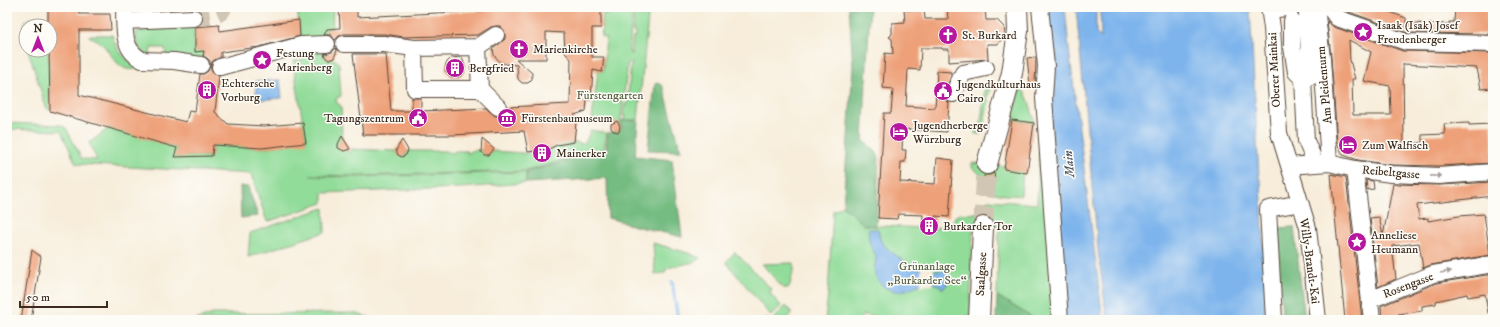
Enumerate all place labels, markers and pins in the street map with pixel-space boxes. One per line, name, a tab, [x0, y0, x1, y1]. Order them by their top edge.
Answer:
place label: Isaak (Isak) Josef Freudenberger	[1377, 18, 1461, 47]
place icon: Isaak (Isak) Josef Freudenberger	[1352, 21, 1374, 43]
church icon: St. Burkard	[937, 24, 959, 46]
place label: St. Burkard	[962, 28, 1017, 43]
church icon: Marienkirche	[508, 38, 530, 60]
place label: Marienkirche	[533, 42, 598, 57]
place label: Festung Marienberg	[276, 46, 332, 75]
place icon: Festung Marienberg	[251, 49, 273, 71]
building icon: Bergfried	[444, 57, 466, 79]
place label: Bergfried	[469, 61, 514, 76]
place label: Echtersche Vorburg	[220, 76, 275, 105]
place label: Jugendkulturhaus Cairo	[956, 77, 1041, 106]
building icon: Echtersche Vorburg	[196, 79, 218, 101]
public building icon: Jugendkulturhaus Cairo	[932, 80, 954, 102]
public building icon: Tagungszentrum	[407, 107, 429, 129]
museum icon: Fürstenbaumuseum	[496, 107, 518, 129]
place label: Tagungszentrum	[324, 111, 404, 126]
place label: Fürstenbaumuseum	[521, 111, 613, 126]
place label: Jugendherberge Würzburg	[912, 118, 988, 147]
hotel icon: Jugendherberge Würzburg	[888, 121, 910, 143]
hotel icon: Zum Walfisch	[1337, 134, 1359, 156]
place label: Zum Walfisch	[1362, 138, 1429, 153]
building icon: Mainerker	[531, 142, 553, 164]
place label: Mainerker	[556, 146, 607, 161]
building icon: Burkarder Tor	[918, 215, 940, 237]
place label: Burkarder Tor	[943, 219, 1013, 234]
place label: Anneliese Heumann	[1371, 228, 1419, 257]
place icon: Anneliese Heumann	[1346, 231, 1368, 253]

